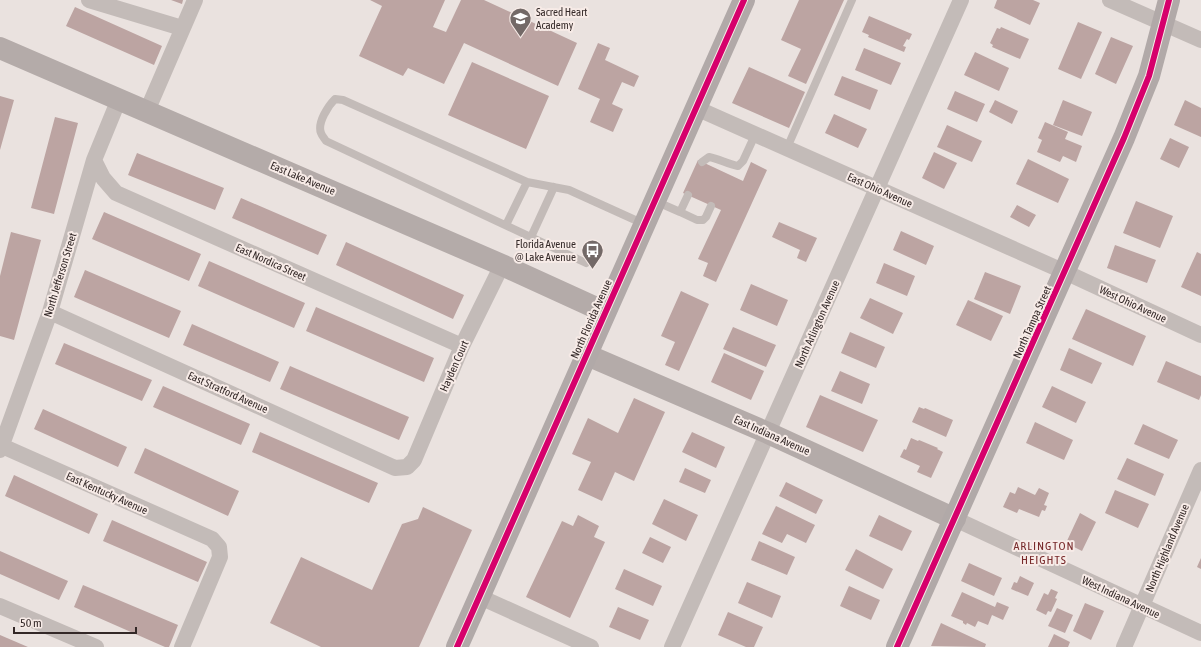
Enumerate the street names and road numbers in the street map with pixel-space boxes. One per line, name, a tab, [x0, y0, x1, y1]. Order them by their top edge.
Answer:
street label: East Lake Avenue	[269, 159, 337, 197]
street label: East Ohio Avenue	[846, 170, 914, 210]
street label: North Jefferson Street	[41, 231, 79, 319]
street label: East Nordica Street	[234, 241, 308, 283]
street label: North Florida Avenue	[568, 278, 614, 360]
street label: North Arlington Avenue	[792, 278, 842, 370]
street label: West Ohio Avenue	[1098, 283, 1168, 325]
street label: North Tampa Street	[1011, 284, 1053, 360]
street label: Hayden Court	[437, 339, 471, 393]
street label: East Stratford Avenue	[186, 369, 270, 415]
street label: East Indiana Avenue	[732, 413, 812, 457]
street label: East Kentucky Avenue	[64, 470, 150, 516]
street label: North Highland Avenue	[1143, 502, 1191, 594]
street label: West Indiana Avenue	[1080, 574, 1162, 620]

